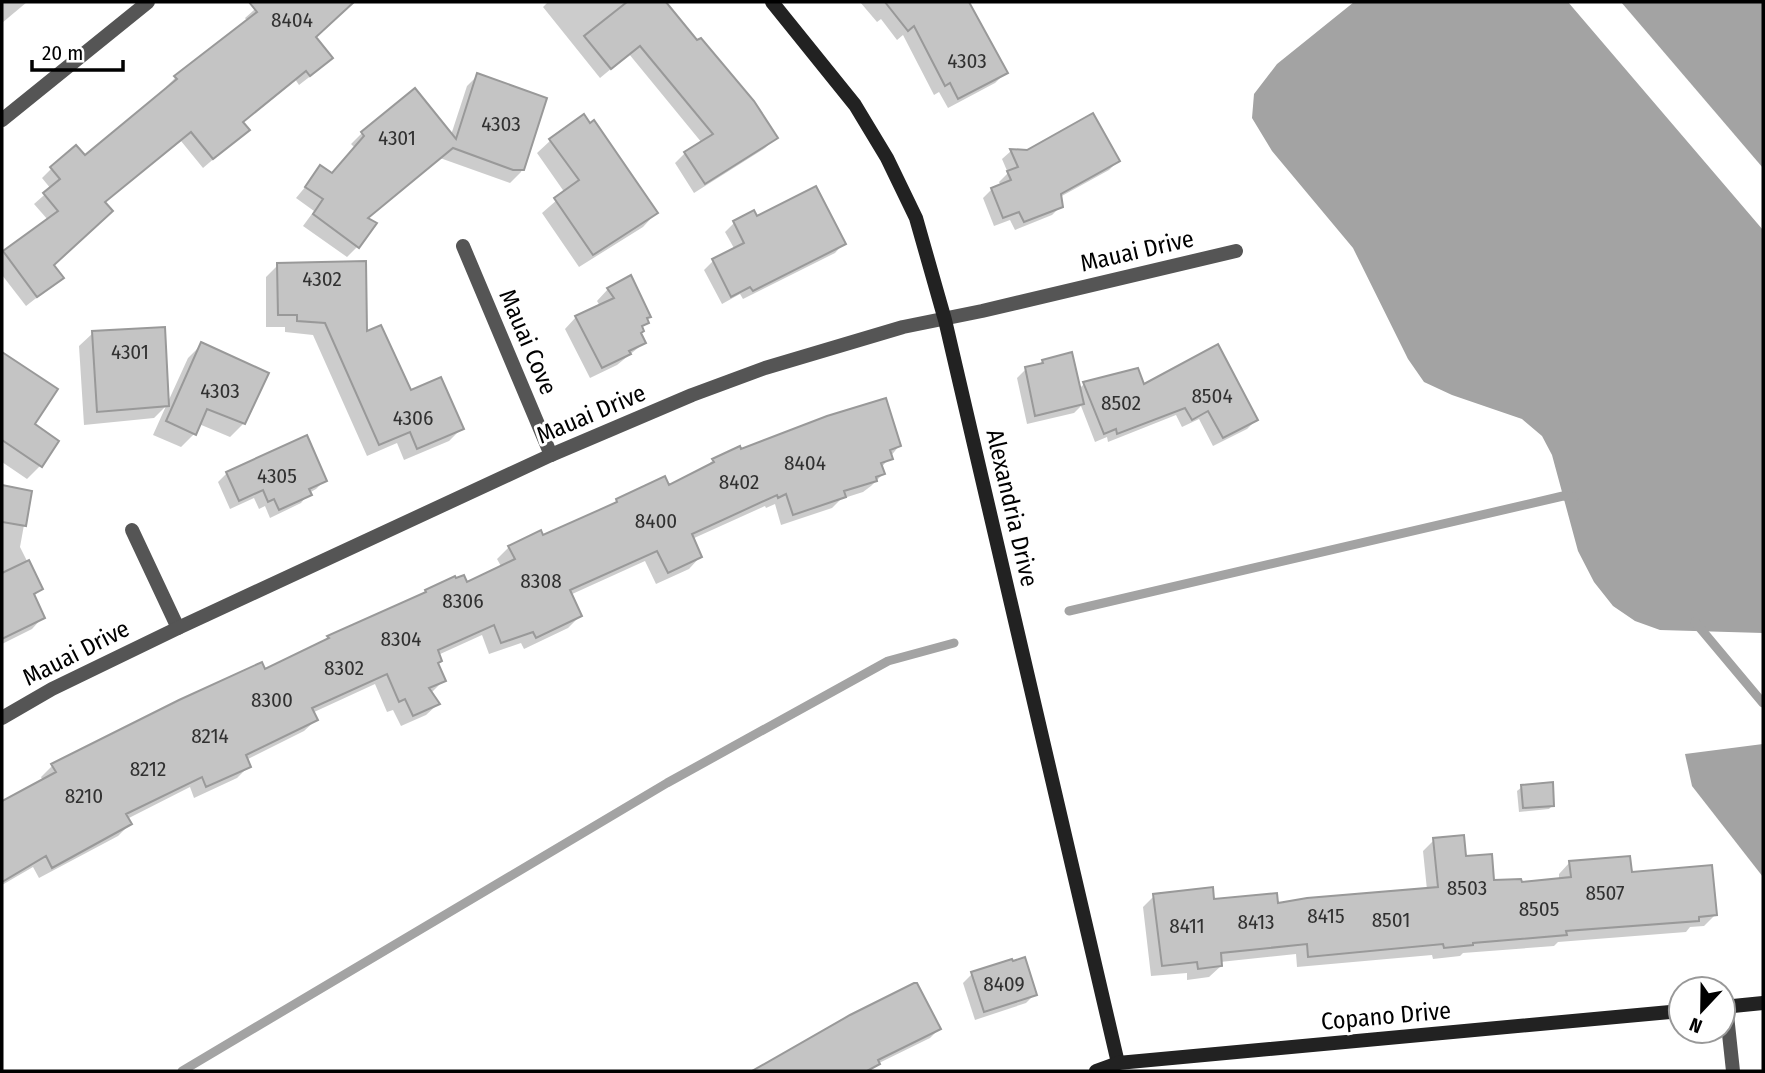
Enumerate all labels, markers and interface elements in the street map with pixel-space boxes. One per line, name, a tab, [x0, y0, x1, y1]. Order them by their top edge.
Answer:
house number: 8404	[271, 7, 313, 33]
scale bar	[32, 28, 122, 72]
text: 20 m	[42, 40, 83, 66]
house number: 4303	[947, 48, 987, 74]
house number: 4303	[481, 111, 521, 137]
house number: 4301	[378, 125, 416, 151]
street label: Mauai Drive	[1078, 224, 1196, 278]
house number: 4302	[302, 266, 342, 292]
street label: Mauai Cove	[493, 285, 563, 399]
house number: 4301	[111, 339, 149, 365]
house number: 4303	[200, 378, 240, 404]
street label: Mauai Drive	[532, 379, 650, 449]
house number: 8504	[1191, 383, 1233, 409]
house number: 8502	[1101, 390, 1141, 416]
house number: 4306	[393, 405, 433, 431]
street label: Alexandria Drive	[980, 427, 1044, 589]
house number: 8404	[784, 450, 826, 476]
house number: 4305	[257, 463, 297, 489]
house number: 8402	[719, 469, 759, 495]
house number: 8400	[635, 508, 677, 534]
house number: 8308	[520, 568, 562, 594]
house number: 8306	[442, 588, 484, 614]
street label: Mauai Drive	[18, 614, 134, 692]
house number: 8304	[380, 626, 422, 652]
house number: 8302	[324, 655, 364, 681]
house number: 8300	[251, 687, 293, 713]
house number: 8214	[191, 723, 229, 749]
house number: 8212	[130, 756, 166, 782]
house number: 8210	[65, 783, 103, 809]
house number: 8503	[1447, 875, 1487, 901]
house number: 8507	[1585, 880, 1625, 906]
house number: 8505	[1519, 896, 1559, 922]
house number: 8415	[1307, 903, 1345, 929]
house number: 8501	[1372, 907, 1410, 933]
house number: 8413	[1237, 909, 1275, 935]
house number: 8411	[1169, 913, 1205, 939]
house number: 8409	[983, 971, 1025, 997]
north arrow	[1667, 975, 1737, 1045]
street label: Copano Drive	[1320, 996, 1452, 1036]
text: N	[1686, 1013, 1705, 1038]

